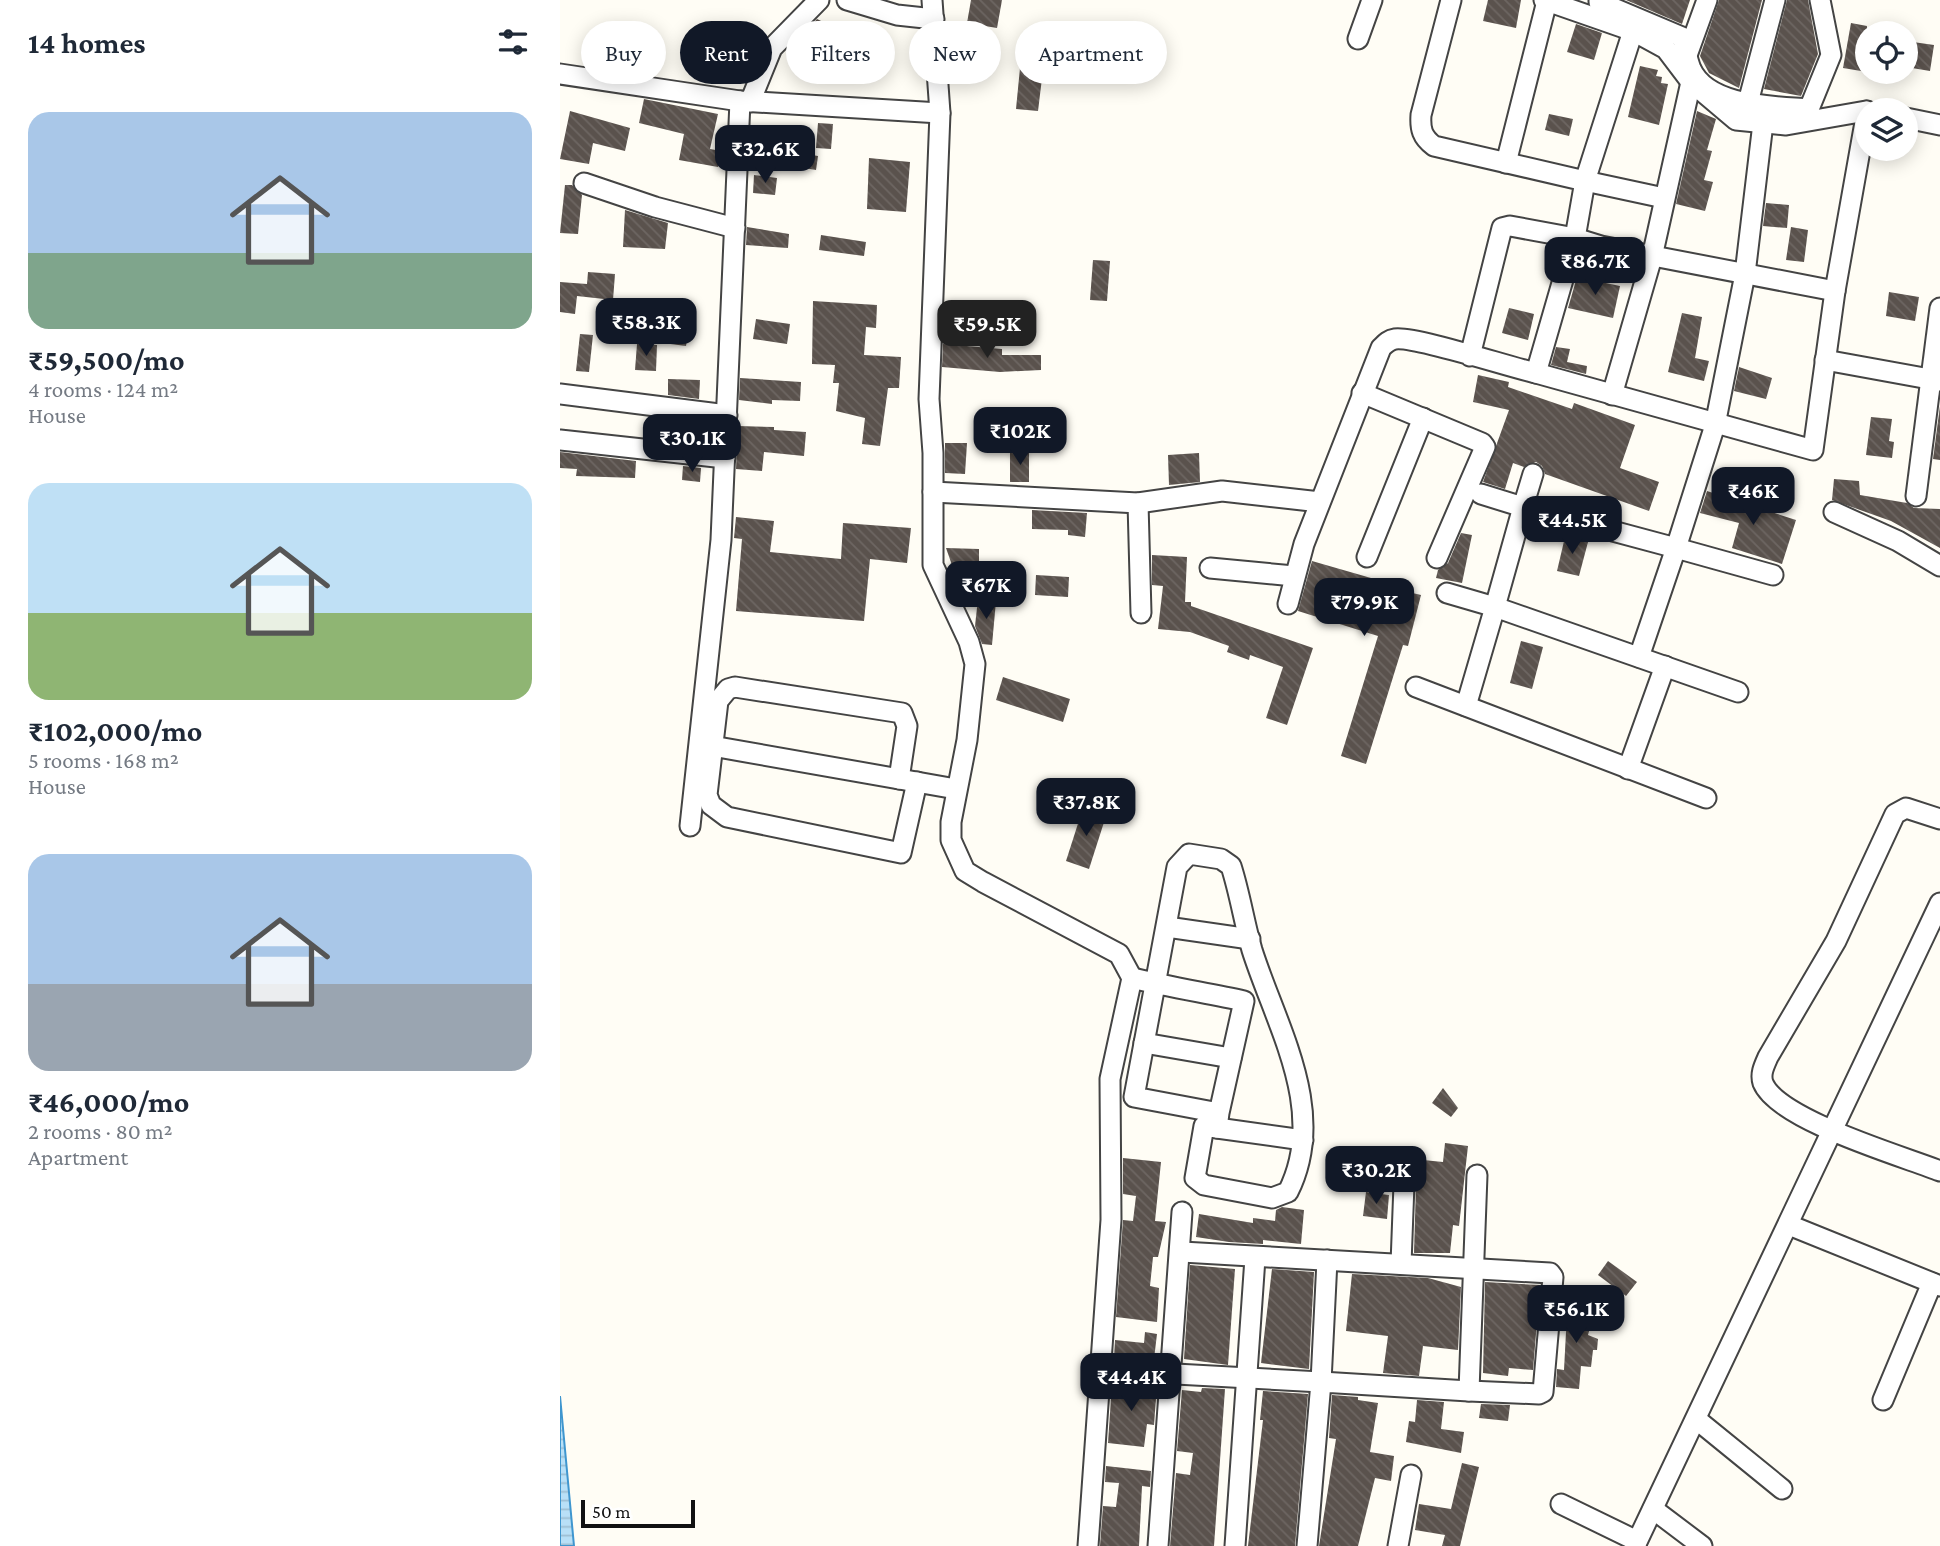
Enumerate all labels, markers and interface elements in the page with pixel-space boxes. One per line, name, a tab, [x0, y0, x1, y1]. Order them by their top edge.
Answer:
chip: Buy	[581, 21, 666, 84]
chip: Rent	[680, 21, 772, 84]
chip: Filters	[786, 21, 895, 84]
chip: New	[909, 21, 1001, 84]
chip: Apartment	[1015, 21, 1167, 84]
map controls	[1855, 21, 1918, 161]
button: locate	[1855, 21, 1918, 84]
icon: filters	[494, 23, 532, 61]
text: 14 homes	[28, 26, 146, 59]
button: layers	[1855, 98, 1918, 161]
pin: ₹32.6K	[708, 125, 822, 185]
text: ₹32.6K	[731, 135, 799, 161]
icon: home	[217, 157, 343, 283]
pin: ₹86.7K	[1538, 238, 1652, 297]
text: ₹86.7K	[1561, 247, 1629, 273]
pin: ₹58.3K	[589, 298, 703, 358]
pin: ₹59.5K	[930, 300, 1044, 360]
text: ₹58.3K	[612, 308, 680, 334]
text: ₹59.5K	[953, 310, 1021, 336]
text: ₹59,500/mo	[28, 343, 185, 376]
text: 4 rooms · 124 m²	[28, 376, 178, 402]
text: House	[28, 402, 86, 428]
pin: ₹102K	[971, 407, 1069, 467]
pin: ₹30.1K	[635, 414, 749, 474]
text: ₹102K	[990, 417, 1050, 443]
text: ₹30.1K	[659, 424, 725, 450]
pin: ₹46K	[1712, 468, 1794, 527]
text: ₹46K	[1728, 477, 1778, 503]
pin: ₹44.5K	[1515, 496, 1629, 556]
text: ₹44.5K	[1538, 506, 1606, 532]
icon: home	[217, 528, 343, 654]
pin: ₹67K	[945, 562, 1027, 621]
text: ₹67K	[961, 571, 1011, 597]
pin: ₹79.9K	[1307, 578, 1421, 638]
text: ₹79.9K	[1330, 588, 1398, 614]
text: ₹102,000/mo	[28, 714, 202, 747]
text: 5 rooms · 168 m²	[28, 747, 179, 773]
text: House	[28, 773, 86, 799]
pin: ₹37.8K	[1029, 778, 1143, 838]
text: ₹37.8K	[1052, 788, 1120, 814]
icon: home	[217, 899, 343, 1025]
text: ₹46,000/mo	[28, 1085, 189, 1118]
text: 2 rooms · 80 m²	[28, 1118, 173, 1144]
text: Apartment	[28, 1144, 128, 1170]
pin: ₹30.2K	[1319, 1146, 1433, 1206]
text: ₹30.2K	[1341, 1156, 1411, 1182]
pin: ₹56.1K	[1519, 1286, 1633, 1345]
text: ₹56.1K	[1543, 1295, 1609, 1321]
pin: ₹44.4K	[1074, 1354, 1188, 1413]
text: ₹44.4K	[1096, 1363, 1166, 1389]
scale bar	[581, 1497, 695, 1529]
text: 50 m	[592, 1501, 631, 1522]

